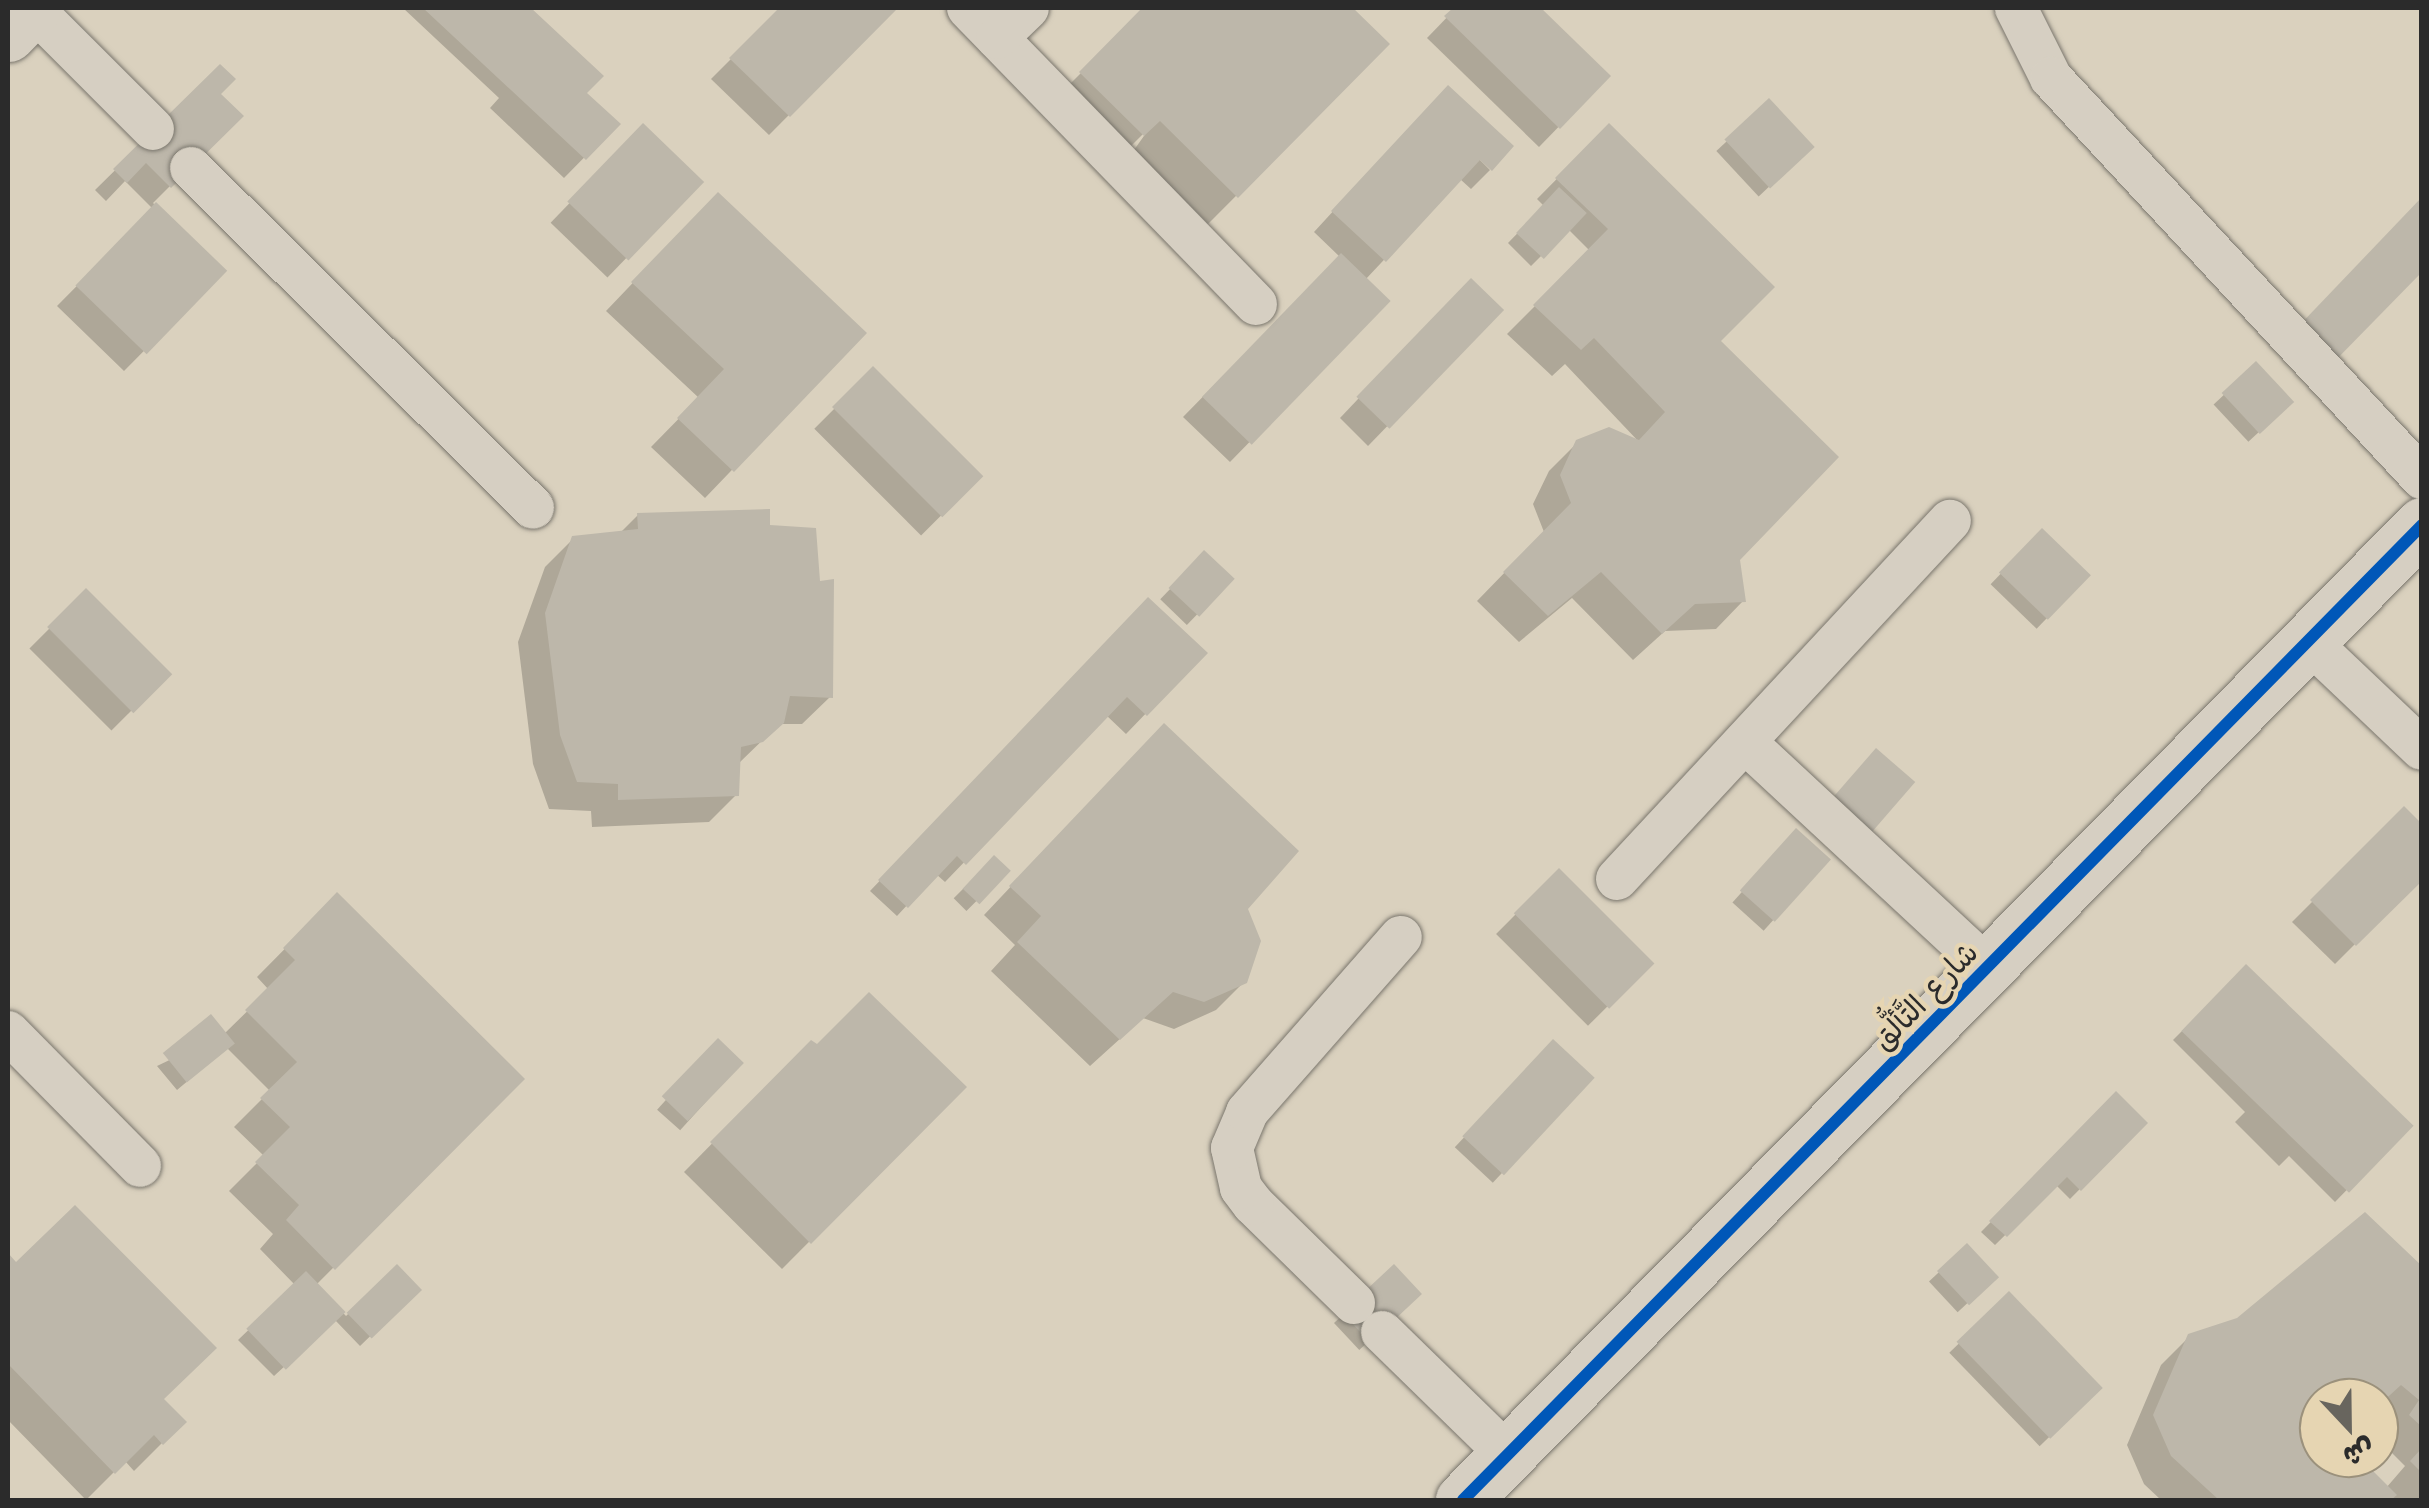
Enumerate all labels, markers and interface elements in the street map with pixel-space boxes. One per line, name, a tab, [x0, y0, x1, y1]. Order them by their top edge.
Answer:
street label: شارع التَّألُّق	[1864, 933, 1984, 1057]
north arrow	[2299, 1378, 2399, 1478]
text: ش	[2338, 1432, 2381, 1476]

